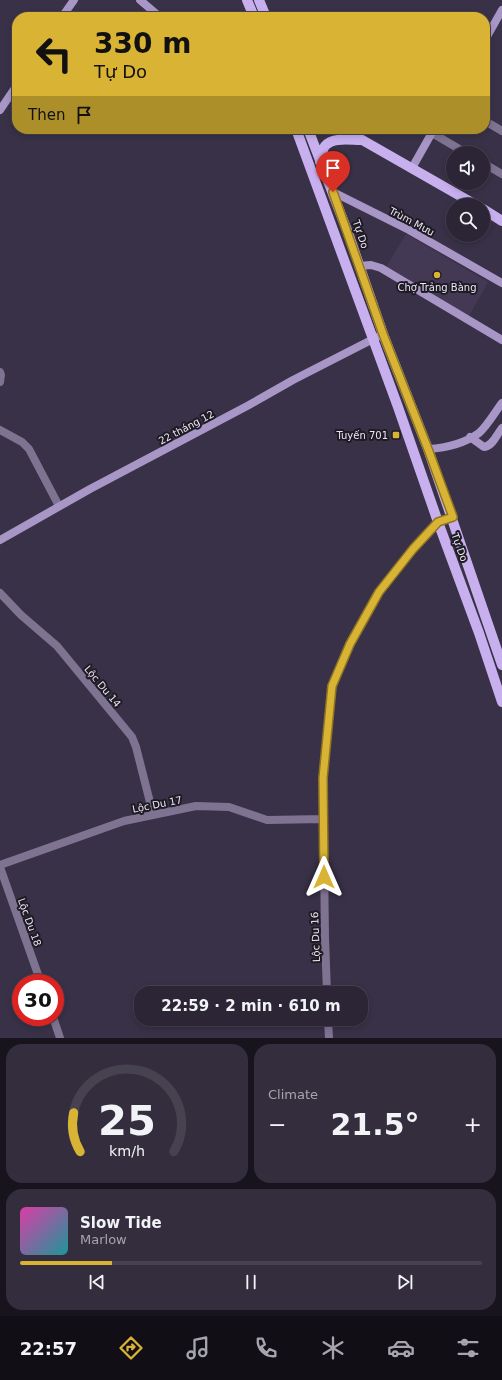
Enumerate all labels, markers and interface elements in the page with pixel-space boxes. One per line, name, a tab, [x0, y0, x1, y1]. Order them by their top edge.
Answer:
text: 330 m	[94, 27, 191, 60]
icon: left	[28, 28, 80, 80]
text: Tự Do	[94, 61, 147, 82]
icon: arrive	[73, 104, 95, 126]
text: Then	[28, 106, 65, 124]
map controls	[446, 146, 490, 242]
button: sound	[446, 146, 490, 190]
pin	[316, 151, 350, 192]
icon: arrive	[322, 157, 344, 179]
button: search	[446, 198, 490, 242]
street label: Trùm Mưu	[387, 205, 436, 238]
street label: Tự Do	[349, 218, 371, 250]
marker: Chợ Trảng Bàng	[432, 270, 442, 280]
place label: Chợ Trảng Bàng	[397, 282, 477, 294]
street label: 22 tháng 12	[157, 408, 216, 447]
place label: Tuyến 701	[335, 430, 388, 441]
marker: Tuyến 701	[391, 430, 401, 440]
street label: Tự Do	[448, 531, 470, 563]
street label: Lộc Du 14	[81, 664, 123, 710]
street label: Lộc Du 17	[131, 794, 183, 816]
position arrow	[303, 856, 345, 898]
street label: Lộc Du 18	[15, 897, 43, 948]
street label: Lộc Du 16	[309, 912, 323, 962]
speed limit sign: 30	[12, 974, 64, 1026]
text: 22:59 · 2 min · 610 m	[161, 997, 341, 1015]
text: Climate	[268, 1087, 318, 1102]
text: 25	[98, 1095, 156, 1144]
text: 21.5°	[330, 1107, 420, 1142]
text: −	[268, 1112, 286, 1137]
text: +	[464, 1112, 482, 1137]
text: km/h	[109, 1142, 145, 1158]
text: Slow Tide	[80, 1214, 162, 1232]
text: Marlow	[80, 1232, 127, 1247]
icon: previous	[86, 1271, 108, 1293]
icon: pause	[240, 1271, 262, 1293]
icon: next	[394, 1271, 416, 1293]
icon: directions	[117, 1334, 145, 1362]
icon: music	[184, 1334, 212, 1362]
icon: phone	[252, 1334, 280, 1362]
icon: climate	[319, 1334, 347, 1362]
icon: car	[387, 1334, 415, 1362]
icon: filters	[454, 1334, 482, 1362]
text: 22:57	[20, 1338, 77, 1359]

